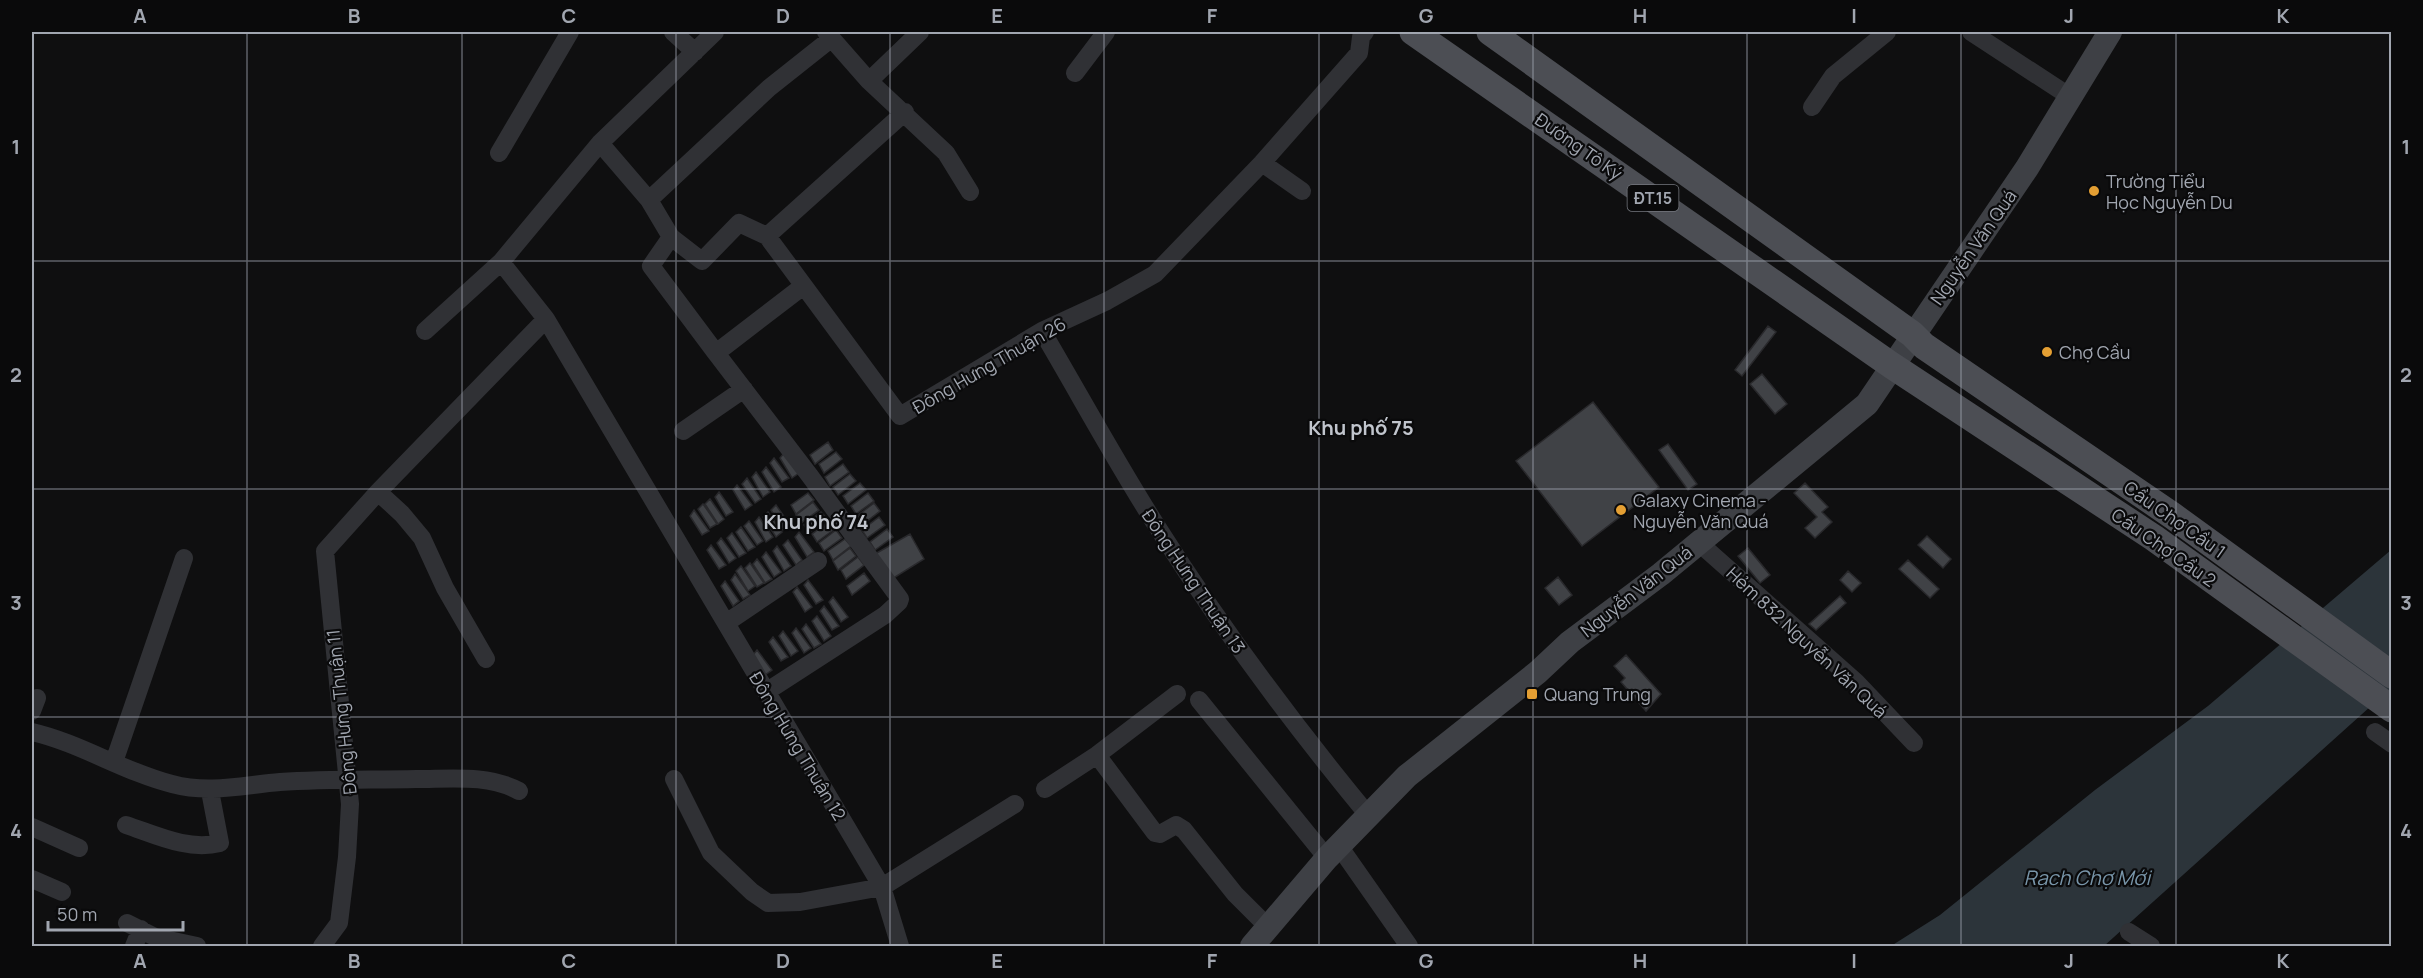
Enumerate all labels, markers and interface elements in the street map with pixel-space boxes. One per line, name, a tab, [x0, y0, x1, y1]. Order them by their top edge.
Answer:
text: A	[133, 2, 147, 29]
text: B	[348, 2, 361, 29]
text: C	[562, 2, 576, 29]
text: D	[776, 2, 790, 29]
text: E	[991, 2, 1003, 29]
text: F	[1207, 2, 1218, 29]
text: G	[1419, 2, 1434, 29]
text: H	[1633, 2, 1647, 29]
text: I	[1851, 2, 1857, 29]
text: J	[2064, 2, 2074, 29]
text: K	[2277, 2, 2290, 29]
street label: Đường Tô Ký	[1531, 107, 1628, 185]
text: 1	[12, 133, 20, 160]
text: 1	[2402, 133, 2410, 160]
place label: Trường Tiểu Học Nguyễn Du	[2106, 169, 2233, 214]
marker: Trường Tiểu Học Nguyễn Du	[2087, 184, 2101, 198]
road number: ĐT.15	[1628, 185, 1678, 211]
street label: Nguyễn Văn Quá	[1924, 185, 2022, 309]
street label: Đông Hưng Thuận 26	[908, 311, 1070, 419]
place label: Chợ Cầu	[2059, 340, 2130, 364]
marker: Chợ Cầu	[2040, 345, 2054, 359]
text: 2	[10, 361, 22, 388]
text: 2	[2400, 361, 2412, 388]
district label: Khu phố 75	[1308, 414, 1414, 441]
street label: Cầu Chợ Cầu 1	[2119, 475, 2231, 563]
place label: Galaxy Cinema - Nguyễn Văn Quá	[1633, 488, 1768, 533]
street label: Cầu Chợ Cầu 2	[2107, 502, 2221, 592]
marker: Galaxy Cinema - Nguyễn Văn Quá	[1614, 503, 1628, 517]
street label: Đông Hưng Thuận 13	[1137, 504, 1251, 658]
district label: Khu phố 74	[763, 508, 869, 535]
street label: Nguyễn Văn Quá	[1575, 540, 1697, 642]
street label: Hẻm 832 Nguyễn Văn Quá	[1722, 561, 1892, 723]
text: 3	[10, 589, 22, 616]
text: 3	[2400, 589, 2412, 616]
street label: Đông Hưng Thuận 11	[320, 628, 362, 796]
street label: Đông Hưng Thuận 12	[744, 667, 852, 825]
place label: Quang Trung	[1544, 682, 1651, 706]
marker: Quang Trung	[1525, 687, 1539, 701]
text: 4	[10, 817, 22, 844]
text: 4	[2400, 817, 2412, 844]
water label: Rạch Chợ Mới	[2024, 864, 2153, 891]
scale bar	[48, 894, 183, 932]
text: 50 m	[57, 902, 97, 926]
text: A	[133, 947, 147, 974]
text: B	[348, 947, 361, 974]
text: C	[562, 947, 576, 974]
text: D	[776, 947, 790, 974]
text: E	[991, 947, 1003, 974]
text: F	[1207, 947, 1218, 974]
text: G	[1419, 947, 1434, 974]
text: H	[1633, 947, 1647, 974]
text: I	[1851, 947, 1857, 974]
text: J	[2064, 947, 2074, 974]
text: K	[2277, 947, 2290, 974]

